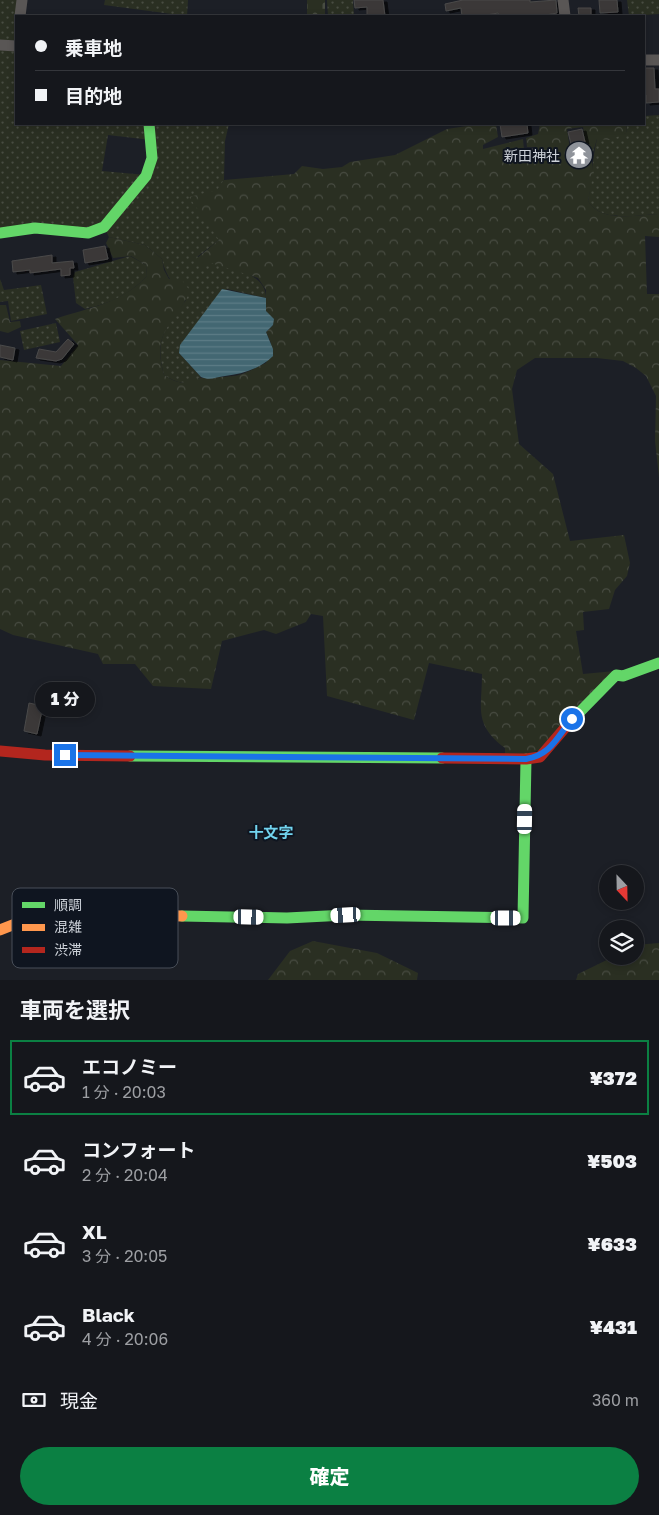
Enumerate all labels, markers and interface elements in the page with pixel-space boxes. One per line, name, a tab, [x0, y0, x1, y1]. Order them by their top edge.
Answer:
text: 乗車地	[65, 36, 122, 59]
text: 目的地	[65, 84, 122, 107]
temple icon: 新田神社	[564, 140, 594, 170]
place label: 新田神社	[504, 147, 560, 164]
callout: 1 分	[35, 682, 95, 718]
text: 1 分	[51, 689, 79, 709]
route start	[561, 708, 583, 730]
route end	[54, 744, 76, 766]
car	[517, 804, 532, 834]
district label: 十文字	[248, 823, 294, 841]
north arrow	[599, 865, 644, 910]
map controls	[599, 865, 644, 965]
legend	[12, 888, 178, 968]
text: 順調	[54, 896, 82, 913]
car	[330, 907, 361, 923]
car	[233, 909, 264, 925]
car	[491, 911, 521, 926]
text: 混雑	[54, 918, 82, 935]
button: layers	[599, 920, 644, 965]
text: 渋滞	[54, 941, 82, 958]
text: 車両を選択	[20, 996, 130, 1023]
icon: car	[22, 1055, 67, 1100]
text: エコノミー	[82, 1055, 177, 1078]
text: ¥372	[589, 1066, 637, 1089]
text: 1 分 · 20:03	[82, 1082, 166, 1102]
icon: car	[22, 1138, 67, 1183]
text: コンフォート	[82, 1138, 195, 1161]
text: ¥503	[587, 1149, 637, 1172]
text: 2 分 · 20:04	[82, 1165, 168, 1185]
text: XL	[82, 1220, 107, 1243]
icon: car	[22, 1221, 67, 1266]
text: ¥633	[587, 1232, 637, 1255]
text: 3 分 · 20:05	[82, 1246, 167, 1266]
text: Black	[82, 1303, 135, 1326]
icon: car	[22, 1304, 67, 1349]
text: ¥431	[590, 1315, 637, 1338]
text: 4 分 · 20:06	[82, 1329, 168, 1349]
icon: cash	[20, 1386, 48, 1414]
text: 現金	[60, 1389, 98, 1412]
text: 360 m	[592, 1390, 639, 1410]
button: 確定	[20, 1447, 639, 1505]

